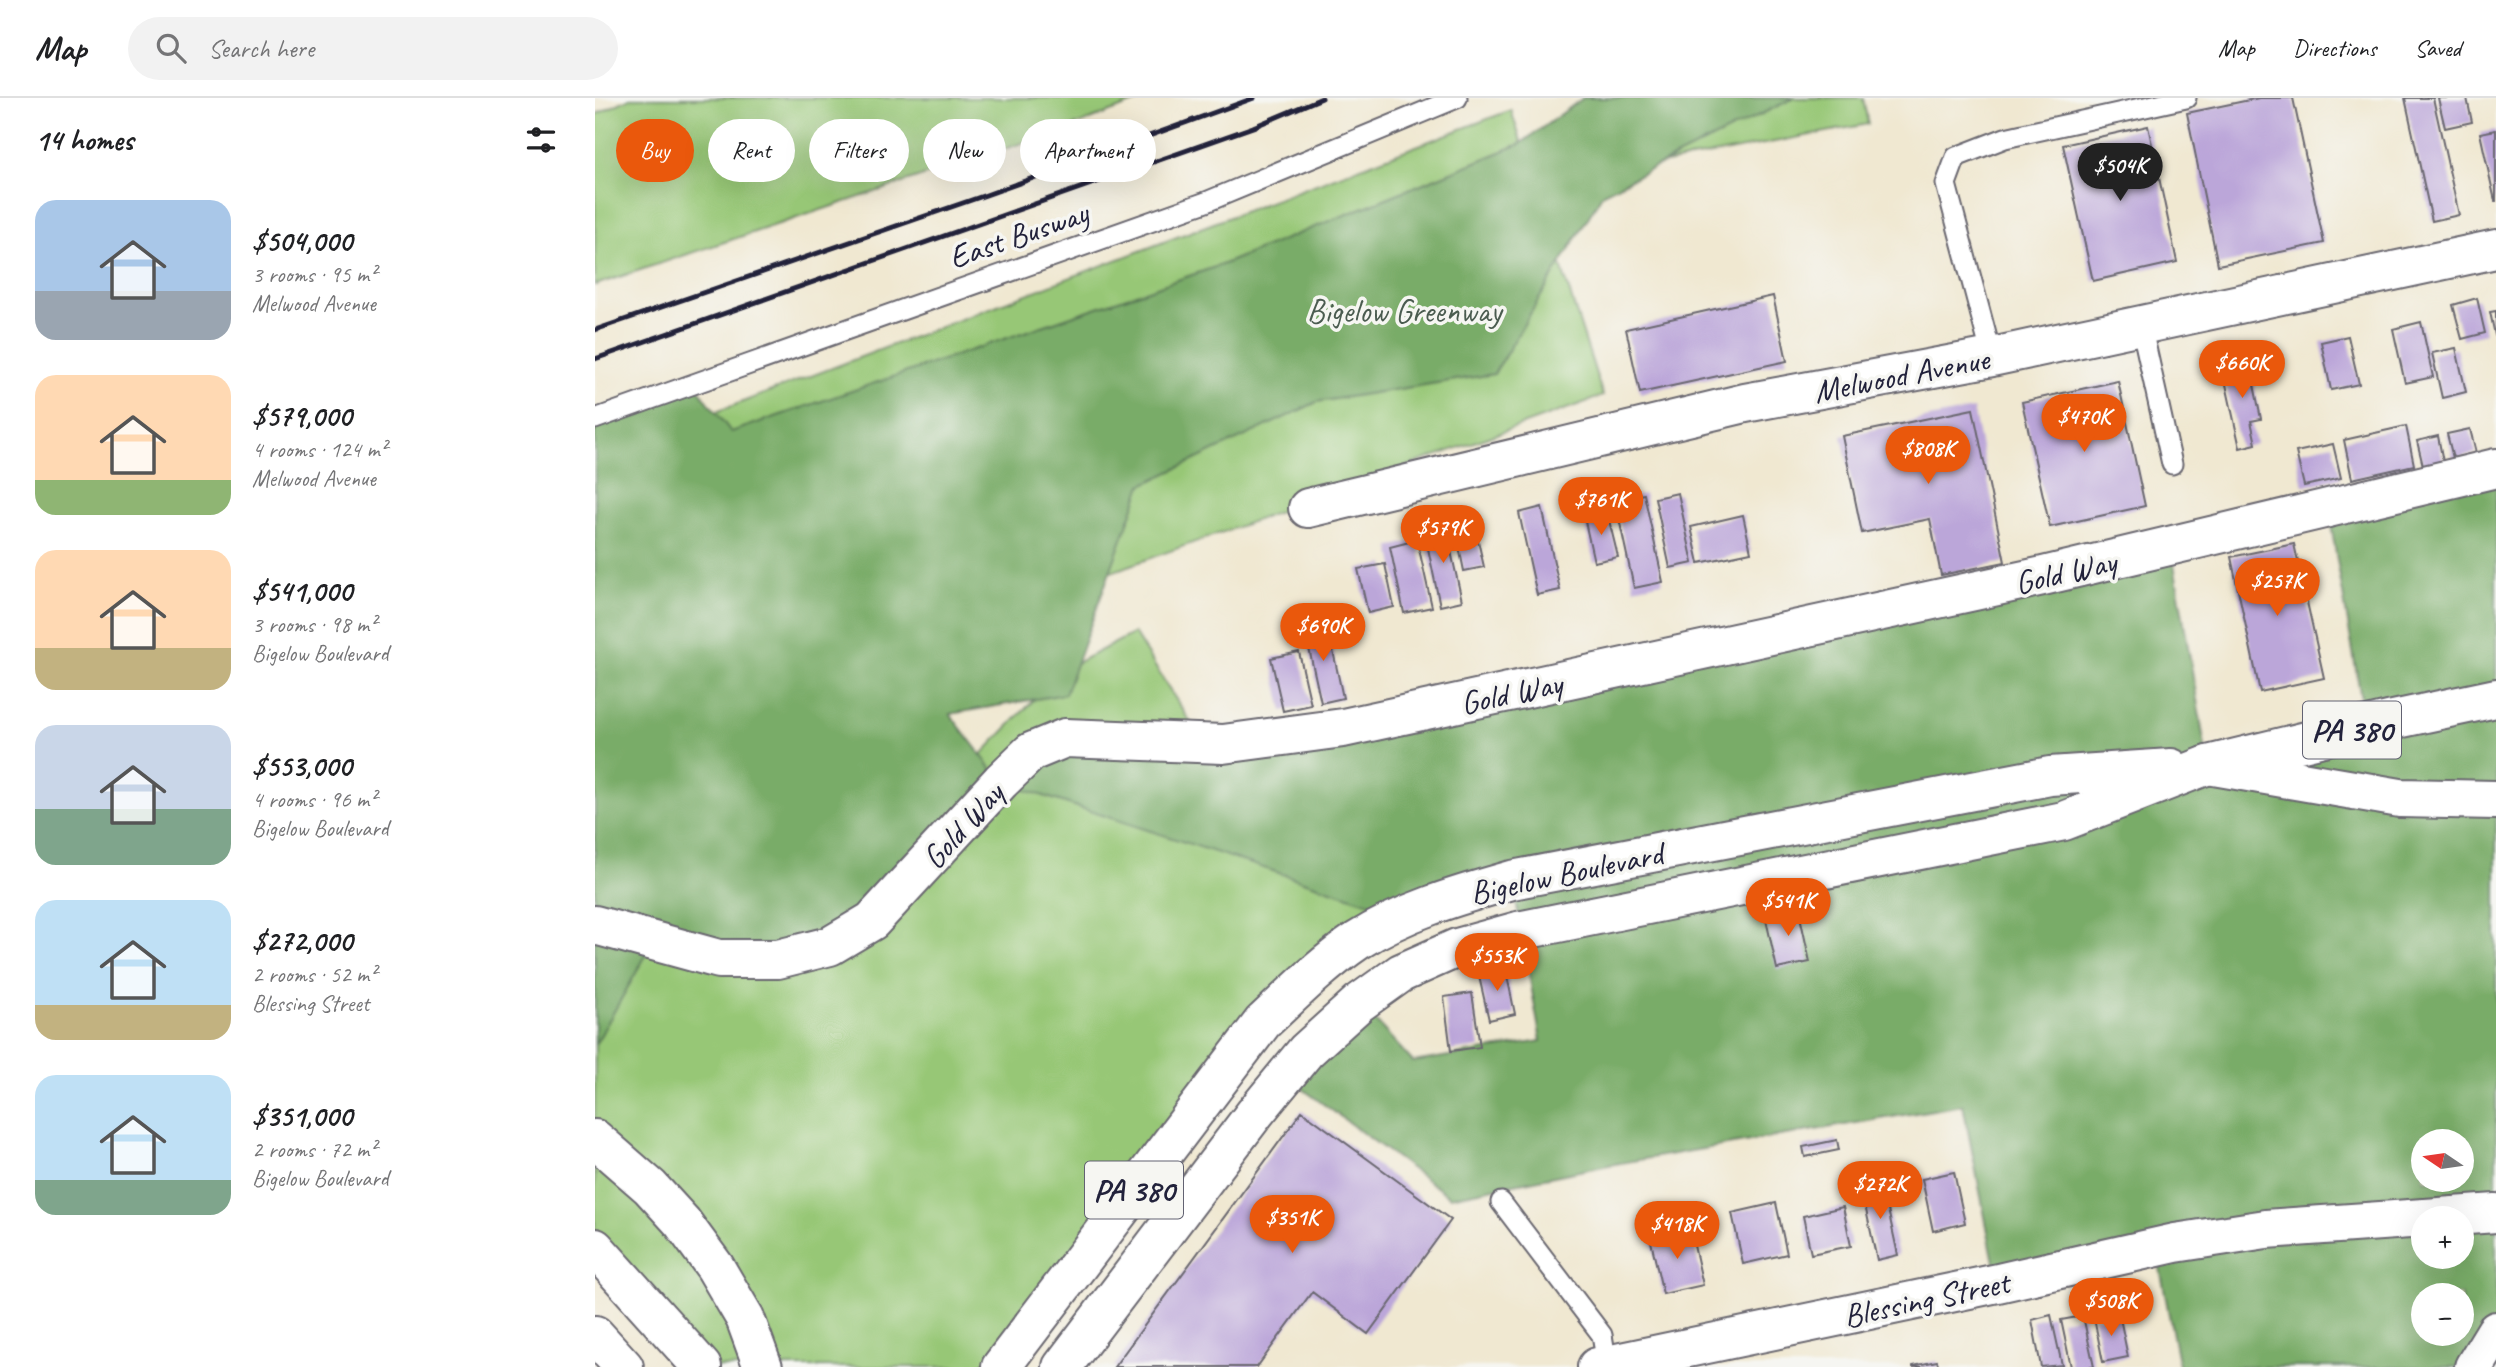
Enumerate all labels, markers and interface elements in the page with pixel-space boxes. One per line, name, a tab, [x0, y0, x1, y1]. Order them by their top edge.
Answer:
search box	[128, 17, 618, 80]
text: Map	[35, 27, 86, 69]
icon: search	[152, 29, 190, 67]
text: Search here	[208, 32, 314, 65]
text: Map	[2218, 33, 2255, 63]
text: Directions	[2293, 33, 2376, 63]
text: Saved	[2414, 33, 2461, 63]
chip: Buy	[616, 119, 694, 182]
chip: Rent	[708, 119, 795, 182]
chip: Filters	[809, 119, 909, 182]
chip: New	[923, 119, 1006, 182]
chip: Apartment	[1020, 119, 1156, 182]
text: 14 homes	[35, 121, 133, 159]
icon: filters	[522, 121, 560, 159]
pin: $504K	[2071, 144, 2169, 203]
text: $504K	[2094, 151, 2146, 180]
street label: East Busway	[943, 191, 1096, 278]
text: $504,000	[252, 222, 352, 260]
icon: home	[91, 228, 175, 312]
text: 3 rooms · 95 m²	[252, 260, 376, 289]
text: Melwood Avenue	[252, 289, 376, 318]
park label: Bigelow Greenway	[1307, 290, 1504, 332]
street label: Melwood Avenue	[1810, 337, 1995, 413]
pin: $660K	[2193, 341, 2291, 400]
text: $660K	[2215, 348, 2269, 377]
pin: $470K	[2035, 394, 2133, 454]
text: $579,000	[252, 397, 351, 435]
text: $470K	[2058, 402, 2111, 431]
icon: home	[91, 403, 175, 487]
pin: $808K	[1879, 426, 1977, 486]
text: $808K	[1901, 434, 1955, 463]
text: 4 rooms · 124 m²	[252, 435, 387, 464]
text: Melwood Avenue	[252, 464, 376, 493]
pin: $761K	[1552, 478, 1650, 537]
text: $761K	[1574, 485, 1628, 514]
pin: $579K	[1394, 505, 1492, 565]
text: $579K	[1417, 513, 1469, 542]
street label: Gold Way	[2011, 539, 2123, 604]
pin: $257K	[2228, 559, 2326, 618]
text: $257K	[2251, 566, 2303, 595]
text: $541,000	[252, 572, 352, 610]
icon: home	[91, 578, 175, 662]
pin: $690K	[1274, 603, 1372, 663]
text: 3 rooms · 98 m²	[252, 610, 376, 639]
text: $690K	[1296, 611, 1350, 640]
text: Bigelow Boulevard	[252, 639, 389, 668]
street label: Gold Way	[1457, 661, 1568, 724]
road number: PA 380	[2303, 702, 2401, 758]
text: $553,000	[252, 747, 351, 785]
icon: home	[91, 753, 175, 837]
street label: Gold Way	[913, 771, 1014, 878]
text: 4 rooms · 96 m²	[252, 785, 376, 814]
text: Bigelow Boulevard	[252, 814, 389, 843]
street label: Bigelow Boulevard	[1466, 831, 1671, 914]
pin: $541K	[1739, 878, 1837, 938]
text: $541K	[1762, 886, 1814, 915]
text: $272,000	[252, 922, 352, 960]
icon: home	[91, 928, 175, 1012]
pin: $553K	[1448, 934, 1546, 993]
text: $553K	[1471, 941, 1523, 970]
text: 2 rooms · 52 m²	[252, 960, 376, 989]
text: Blessing Street	[252, 989, 369, 1018]
text: $351,000	[252, 1097, 352, 1135]
icon: home	[91, 1103, 175, 1187]
north arrow	[2411, 1129, 2475, 1192]
map controls	[2411, 1129, 2474, 1346]
text: 2 rooms · 72 m²	[252, 1135, 376, 1164]
road number: PA 380	[1085, 1162, 1183, 1218]
pin: $272K	[1831, 1162, 1929, 1221]
text: Bigelow Boulevard	[252, 1164, 389, 1193]
text: $272K	[1854, 1169, 1907, 1198]
pin: $351K	[1243, 1196, 1341, 1255]
pin: $418K	[1628, 1202, 1726, 1261]
text: $351K	[1266, 1203, 1318, 1232]
button: +	[2411, 1206, 2474, 1269]
text: $418K	[1650, 1209, 1704, 1238]
street label: Blessing Street	[1840, 1260, 2016, 1337]
pin: $508K	[2062, 1278, 2160, 1338]
button: −	[2411, 1283, 2474, 1346]
text: $508K	[2085, 1286, 2137, 1315]

